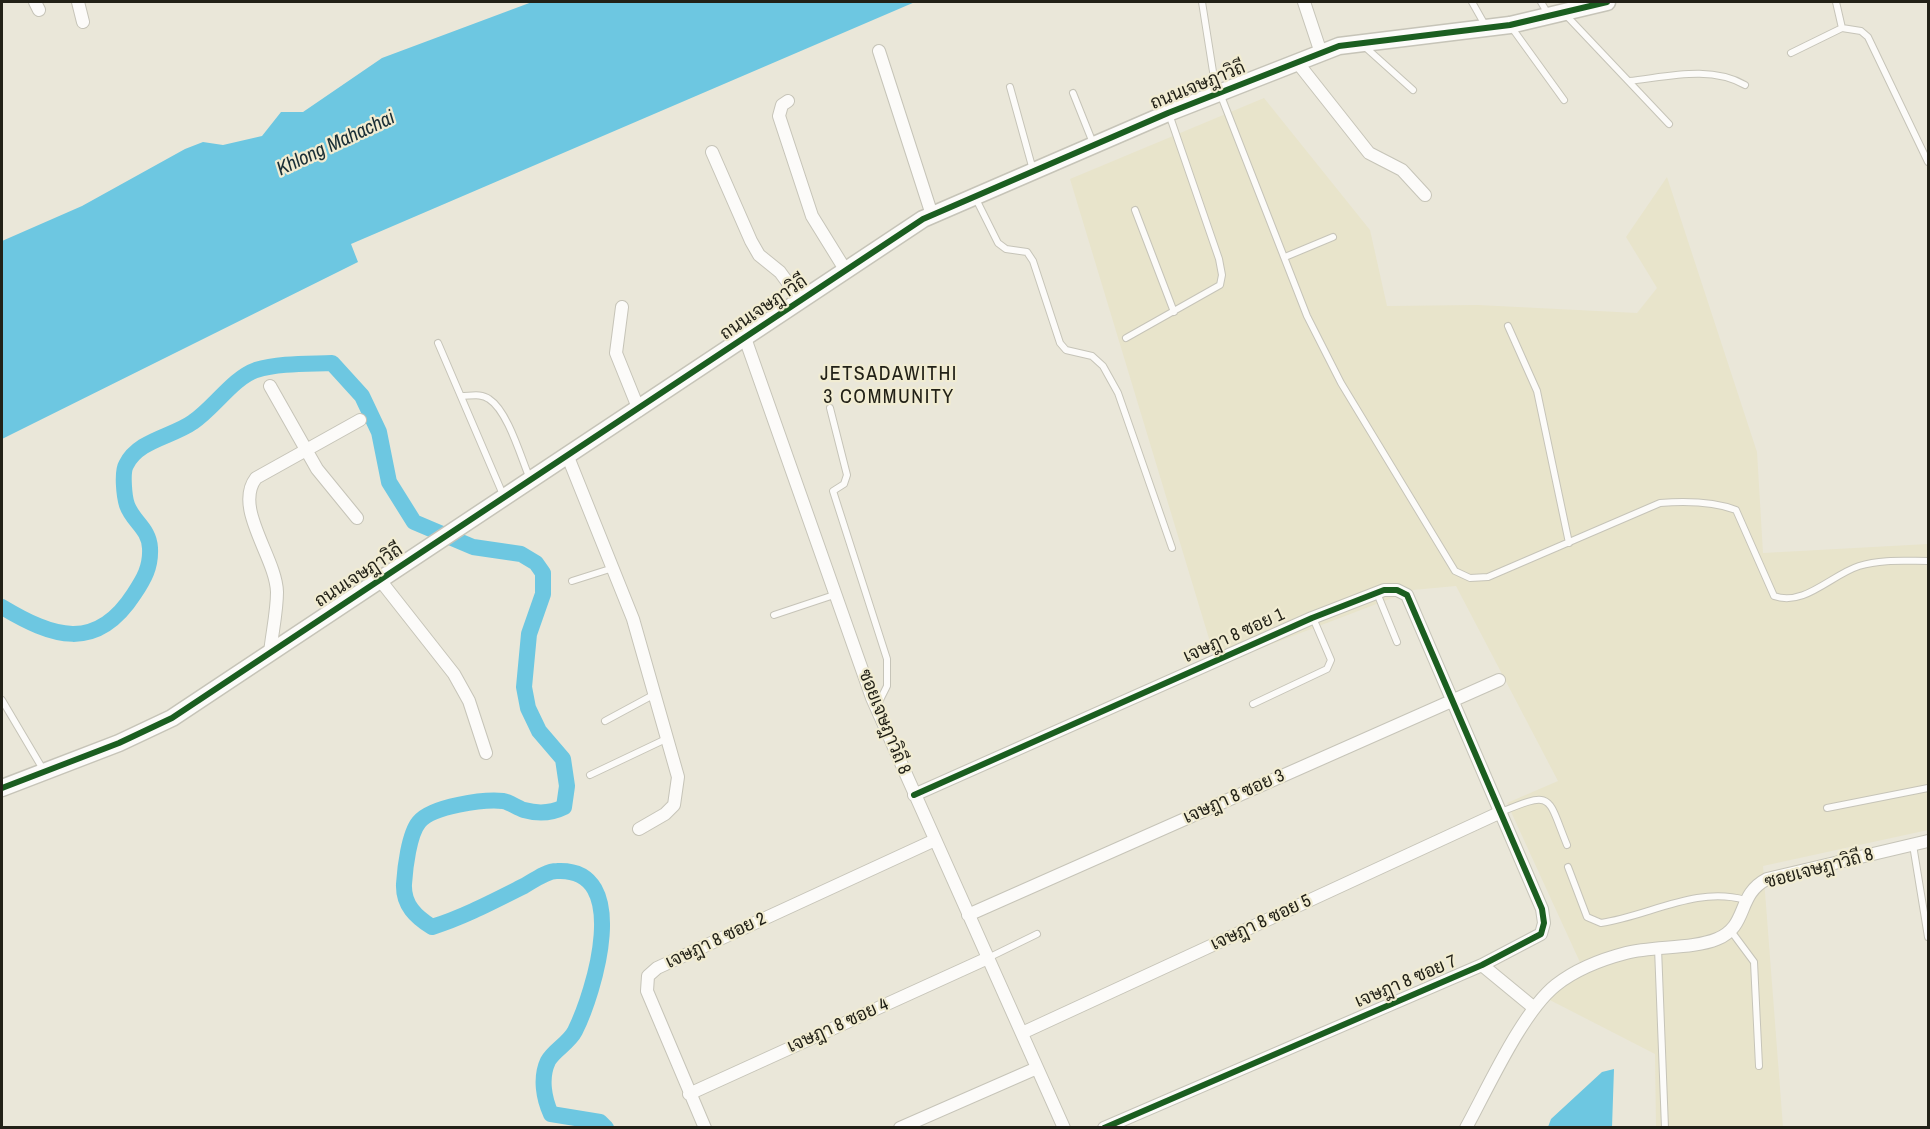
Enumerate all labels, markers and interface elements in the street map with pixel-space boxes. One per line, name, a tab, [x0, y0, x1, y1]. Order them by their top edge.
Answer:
street label: ถนนเจษฎาวิถี	[1147, 57, 1249, 115]
water label: Khlong Mahachai	[273, 106, 399, 182]
street label: ถนนเจษฎาวิถี	[716, 271, 812, 345]
district label: JETSADAWITHI 3 COMMUNITY	[820, 363, 958, 410]
street label: ถนนเจษฎาวิถี	[311, 540, 407, 612]
street label: เจษฎา 8 ซอย 1	[1180, 604, 1288, 668]
street label: ซอยเจษฎาวิถี 8	[853, 666, 915, 778]
street label: เจษฎา 8 ซอย 3	[1180, 765, 1288, 829]
street label: ซอยเจษฎาวิถี 8	[1762, 844, 1876, 894]
street label: เจษฎา 8 ซอย 5	[1207, 890, 1315, 956]
street label: เจษฎา 8 ซอย 2	[662, 908, 770, 974]
street label: เจษฎา 8 ซอย 7	[1352, 951, 1460, 1013]
street label: เจษฎา 8 ซอย 4	[784, 994, 892, 1058]

